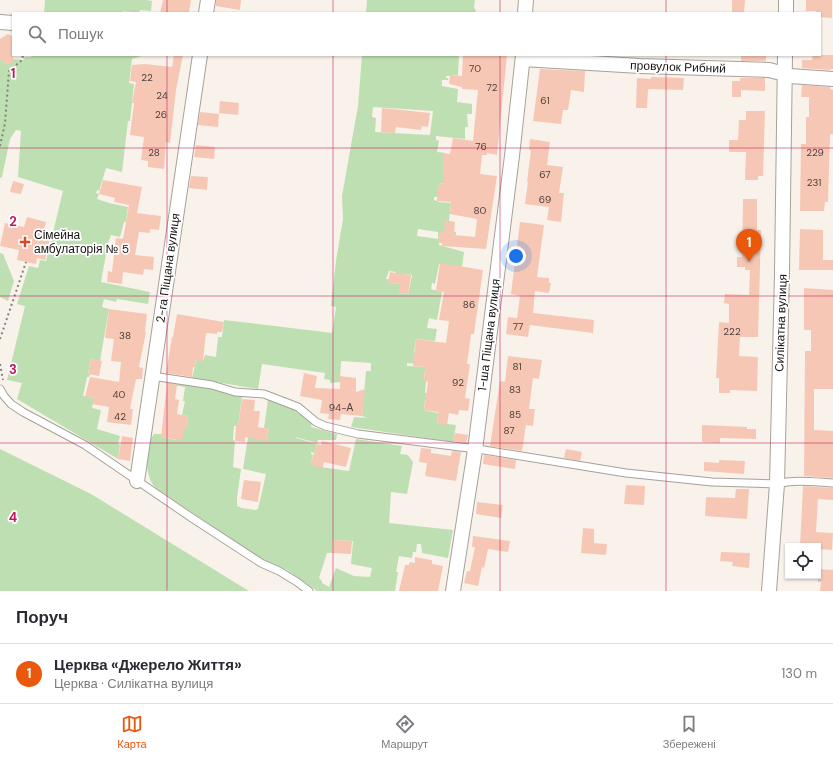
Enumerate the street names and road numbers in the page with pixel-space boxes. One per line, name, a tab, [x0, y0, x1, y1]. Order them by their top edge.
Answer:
street label: провулок Рибний	[630, 57, 726, 77]
street label: 2-га Піщана вулиця	[152, 212, 184, 324]
street label: Силікатна вулиця	[771, 274, 791, 372]
street label: 1-ша Піщана вулиця	[474, 278, 504, 392]

